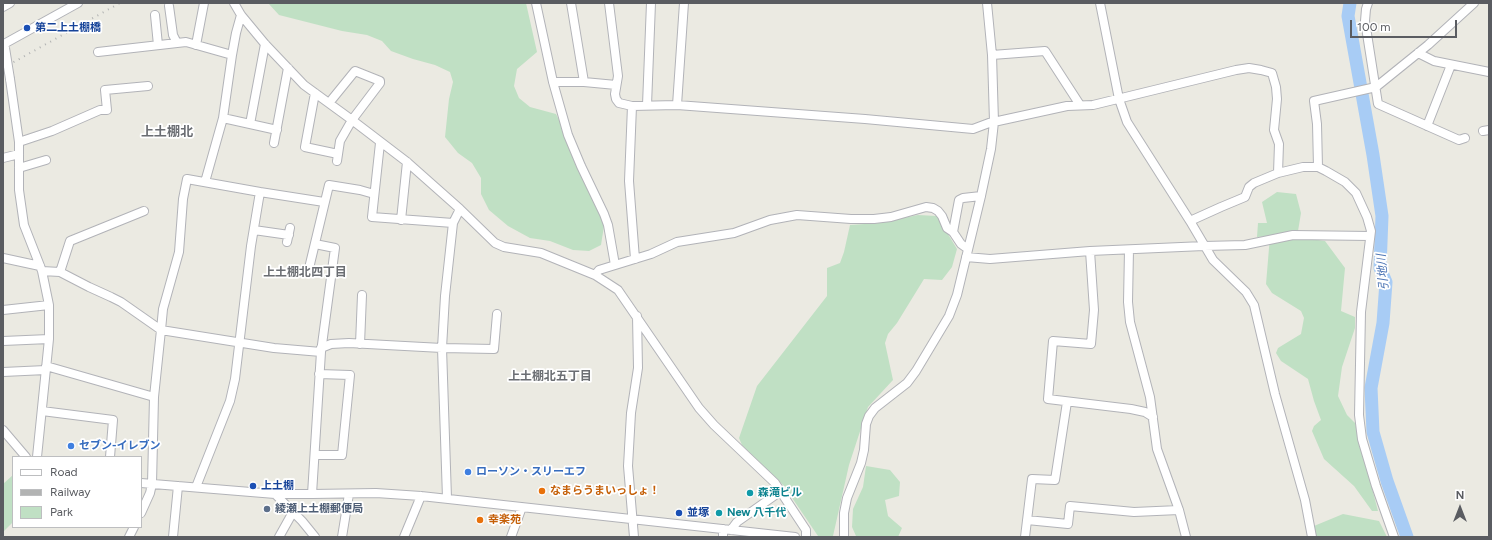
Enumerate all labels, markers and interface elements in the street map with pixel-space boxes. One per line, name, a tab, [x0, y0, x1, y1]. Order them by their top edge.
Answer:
scale bar	[1352, 12, 1459, 38]
text: 100 m	[1357, 20, 1391, 34]
place label: 第二上土棚橋	[35, 21, 101, 35]
marker: 第二上土棚橋	[22, 23, 32, 33]
district label: 上土棚北	[141, 124, 193, 140]
water label: 引地川	[1374, 253, 1392, 291]
district label: 上土棚北四丁目	[263, 265, 347, 279]
district label: 上土棚北五丁目	[508, 369, 592, 383]
place label: セブン-イレブン	[79, 439, 160, 453]
marker: セブン-イレブン	[66, 441, 76, 451]
legend	[12, 456, 142, 528]
text: Road	[50, 465, 78, 479]
place label: ローソン・スリーエフ	[476, 465, 586, 479]
marker: ローソン・スリーエフ	[463, 467, 473, 477]
place label: 上土棚	[261, 479, 294, 493]
marker: 上土棚	[248, 481, 258, 491]
place label: なまらうまいっしょ！	[550, 484, 660, 498]
text: Railway	[50, 485, 91, 499]
marker: なまらうまいっしょ！	[537, 486, 547, 496]
place label: 森滝ビル	[758, 486, 802, 500]
marker: 森滝ビル	[745, 488, 755, 498]
north arrow	[1440, 488, 1480, 528]
text: N	[1456, 489, 1464, 502]
place label: 綾瀬上土棚郵便局	[275, 502, 363, 516]
marker: 綾瀬上土棚郵便局	[262, 504, 272, 514]
text: Park	[50, 505, 73, 519]
place label: 並塚	[687, 506, 709, 520]
place label: New 八千代	[727, 506, 786, 520]
marker: 並塚	[674, 508, 684, 518]
marker: New 八千代	[714, 508, 724, 518]
place label: 幸楽苑	[488, 513, 521, 527]
marker: 幸楽苑	[475, 515, 485, 525]

